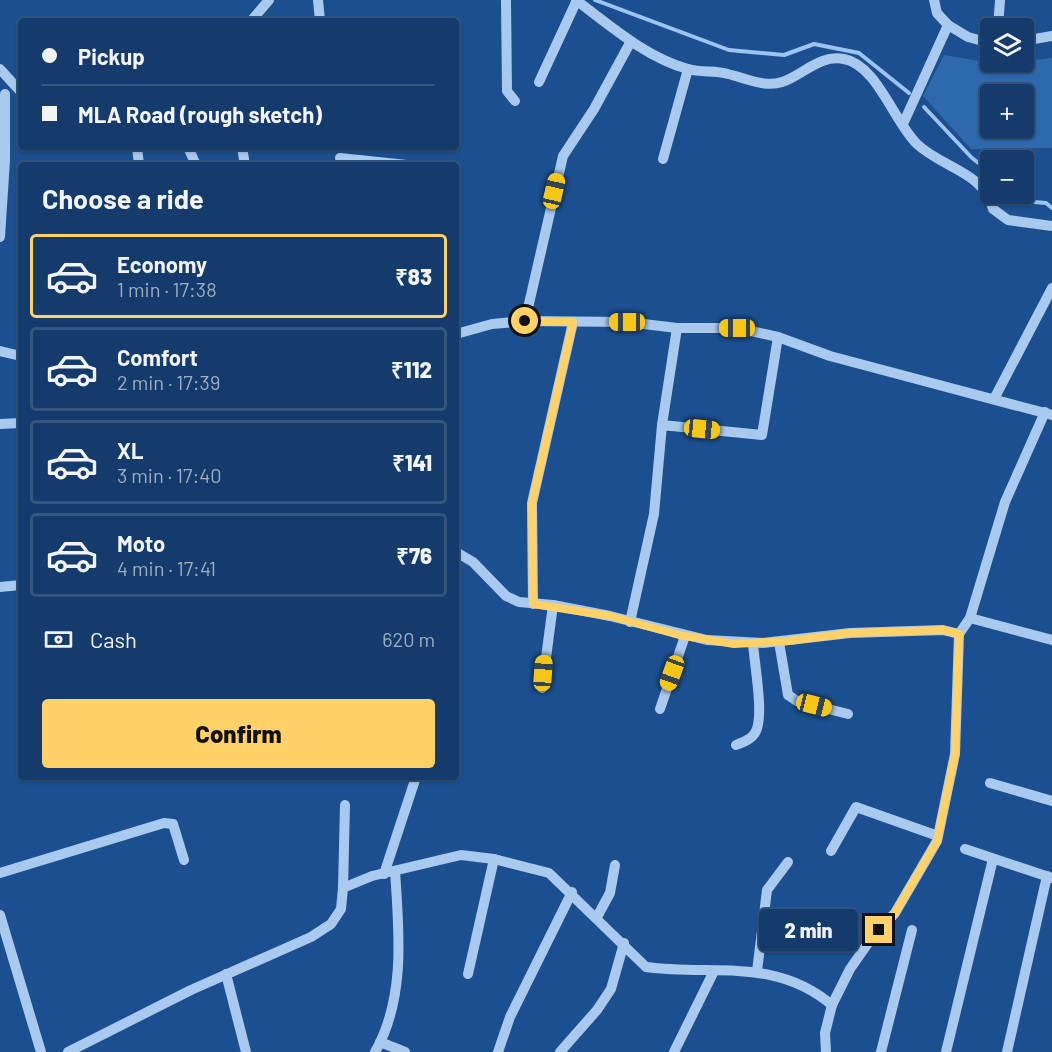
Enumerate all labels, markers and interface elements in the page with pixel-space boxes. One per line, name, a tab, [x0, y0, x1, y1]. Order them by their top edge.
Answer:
map controls	[980, 18, 1034, 204]
button: layers	[980, 18, 1034, 72]
text: Pickup	[78, 43, 145, 69]
button: +	[980, 84, 1034, 138]
text: MLA Road (rough sketch)	[78, 101, 322, 127]
button: −	[980, 150, 1034, 204]
car	[541, 171, 567, 211]
text: Choose a ride	[42, 182, 204, 214]
icon: car	[45, 249, 99, 303]
text: Economy	[117, 251, 207, 277]
text: ₹83	[395, 263, 432, 289]
text: 1 min · 17:38	[117, 277, 217, 301]
route start	[511, 307, 538, 334]
car	[609, 313, 645, 331]
car	[719, 319, 755, 337]
icon: car	[45, 342, 99, 396]
text: Comfort	[117, 344, 198, 370]
text: ₹112	[391, 356, 432, 382]
text: 2 min · 17:39	[117, 370, 220, 394]
car	[683, 418, 721, 440]
icon: car	[45, 435, 99, 489]
text: XL	[117, 437, 143, 463]
text: ₹141	[392, 449, 432, 475]
text: 3 min · 17:40	[117, 463, 221, 487]
icon: car	[45, 528, 99, 582]
text: Moto	[117, 530, 165, 556]
text: ₹76	[396, 542, 432, 568]
text: 4 min · 17:41	[117, 556, 216, 580]
icon: cash	[42, 623, 75, 656]
text: Cash	[90, 626, 137, 652]
text: 620 m	[382, 627, 435, 651]
car	[657, 653, 687, 693]
car	[533, 654, 553, 692]
car	[794, 692, 834, 718]
button: Confirm	[42, 699, 435, 768]
callout: 2 min	[759, 909, 858, 951]
route end	[865, 916, 892, 943]
text: 2 min	[784, 918, 833, 942]

